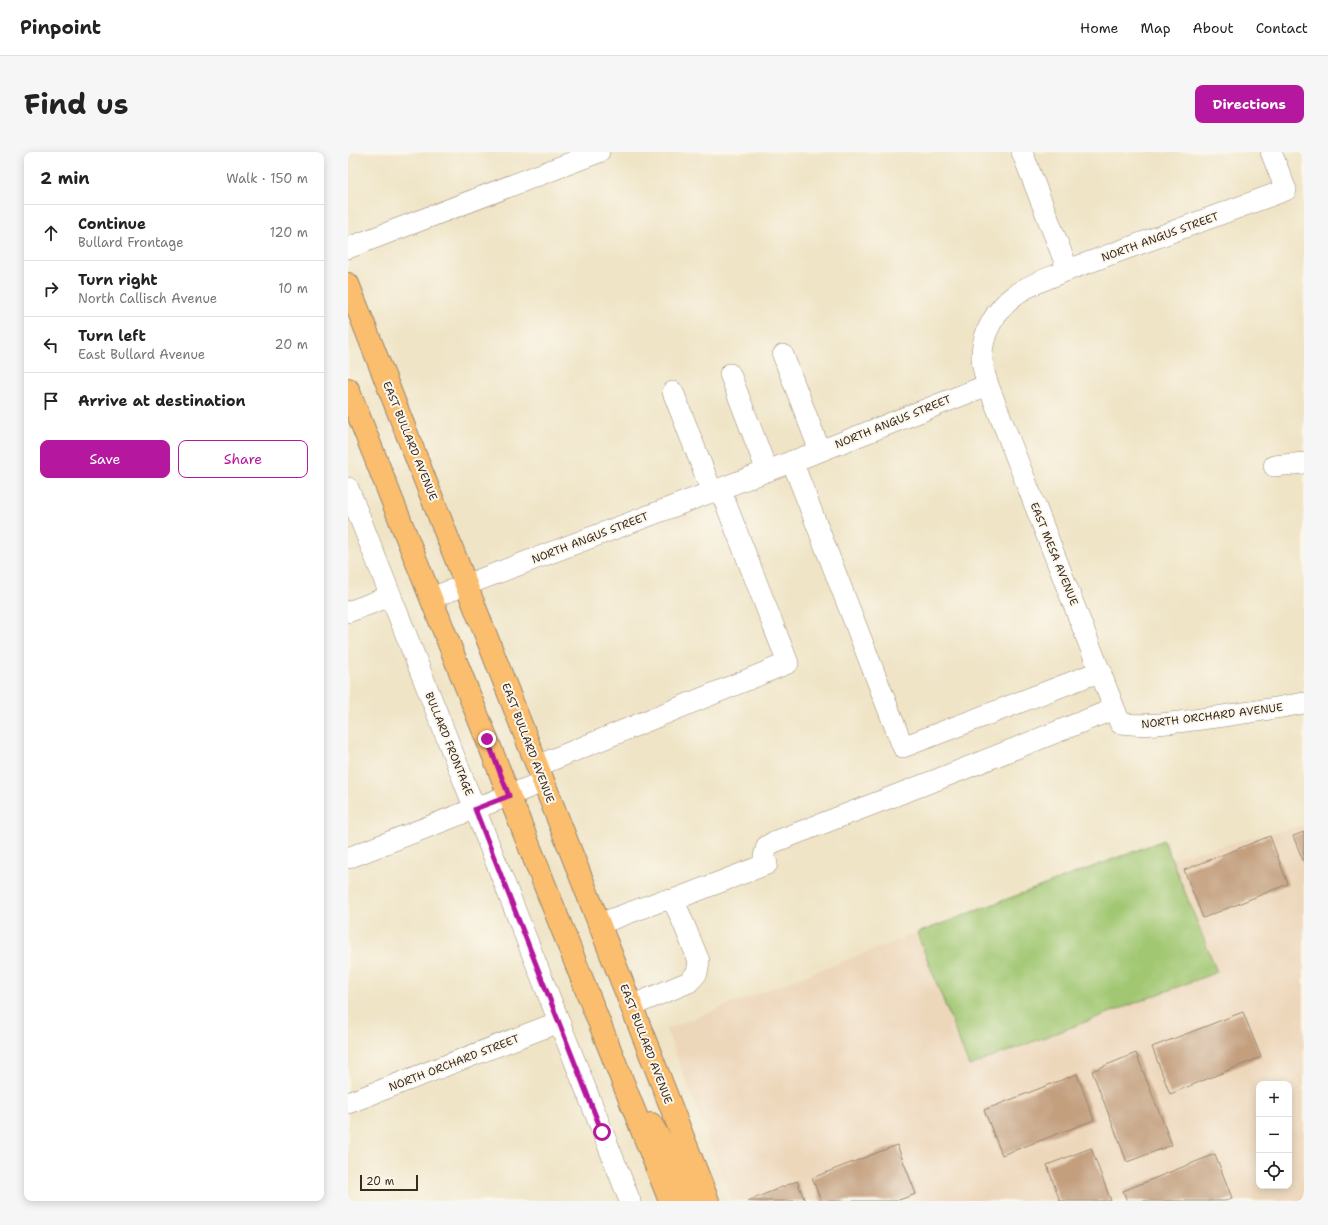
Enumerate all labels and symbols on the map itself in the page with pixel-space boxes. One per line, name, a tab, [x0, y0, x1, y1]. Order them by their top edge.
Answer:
street label: NORTH ANGUS STREET	[1099, 209, 1221, 265]
street label: EAST BULLARD AVENUE	[379, 379, 441, 503]
street label: NORTH ANGUS STREET	[833, 392, 953, 452]
street label: EAST MESA AVENUE	[1026, 500, 1082, 608]
street label: NORTH ANGUS STREET	[529, 509, 651, 567]
street label: EAST BULLARD AVENUE	[498, 681, 558, 805]
street label: BULLARD FRONTAGE	[421, 690, 477, 798]
street label: NORTH ORCHARD AVENUE	[1140, 700, 1284, 732]
route end	[478, 730, 496, 748]
street label: EAST BULLARD AVENUE	[616, 982, 676, 1106]
street label: NORTH ORCHARD STREET	[387, 1031, 522, 1095]
route start	[593, 1123, 611, 1141]
scale bar	[360, 1173, 418, 1192]

